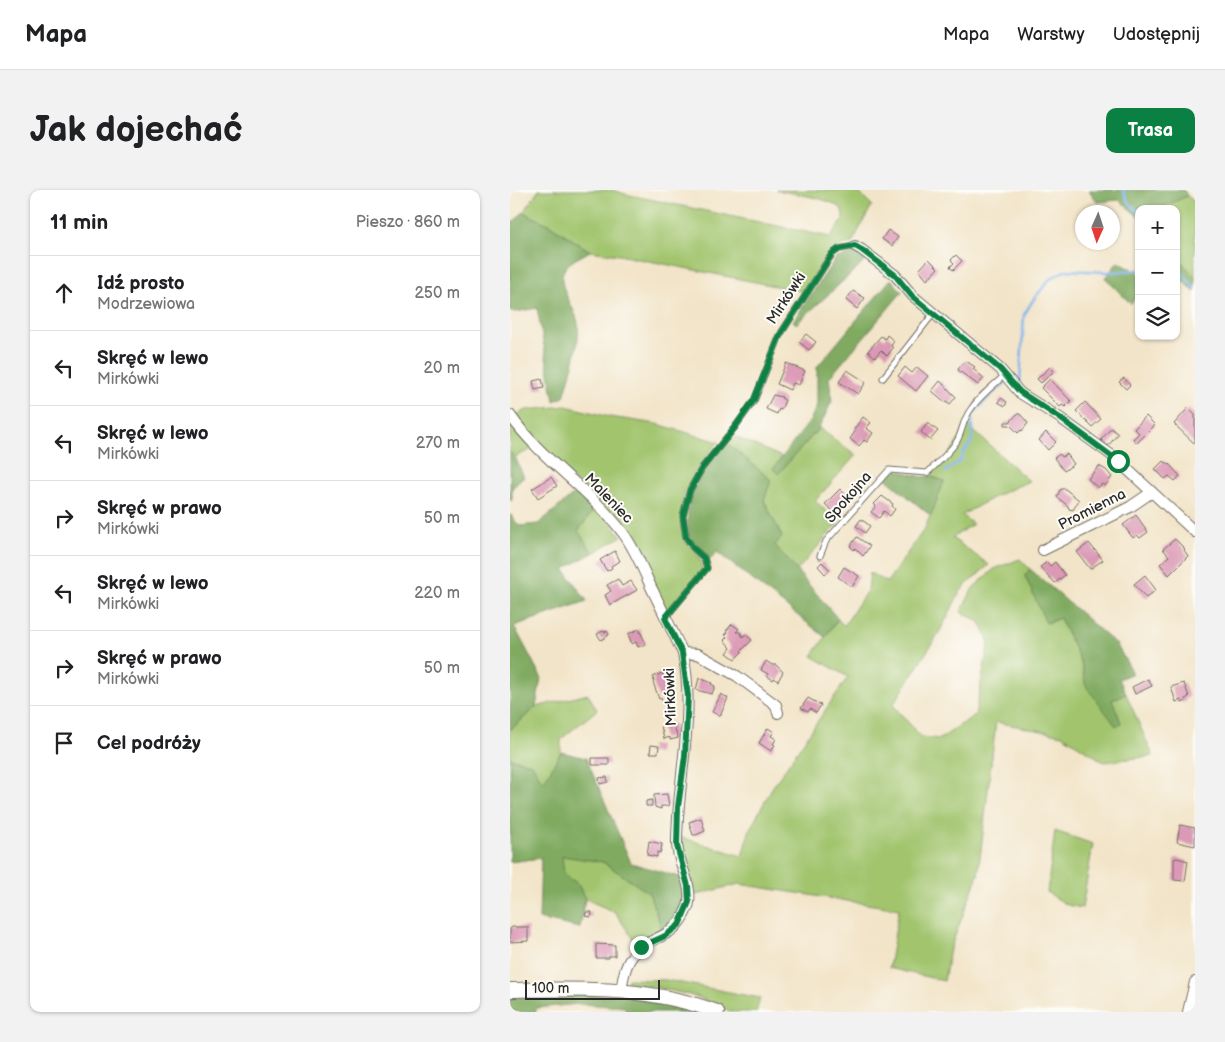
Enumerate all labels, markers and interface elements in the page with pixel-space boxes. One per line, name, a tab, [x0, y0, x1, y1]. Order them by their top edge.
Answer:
text: Mapa	[25, 20, 87, 49]
text: Mapa	[943, 24, 989, 45]
text: Warstwy	[1017, 24, 1085, 45]
text: Udostępnij	[1113, 24, 1200, 45]
button: Trasa	[1106, 108, 1195, 153]
text: Jak dojechać	[30, 109, 243, 152]
north arrow	[1075, 205, 1120, 250]
map controls	[1135, 205, 1180, 340]
button: +	[1135, 205, 1180, 250]
text: 11 min	[50, 210, 108, 235]
text: Pieszo · 860 m	[356, 213, 460, 232]
button: −	[1135, 250, 1180, 295]
street label: Mirkówki	[763, 269, 810, 328]
text: Idź prosto	[97, 272, 185, 295]
icon: ahead	[50, 279, 78, 307]
text: 250 m	[414, 284, 460, 303]
text: Modrzewiowa	[97, 295, 195, 314]
button: layers	[1135, 295, 1180, 340]
text: Skręć w lewo	[97, 347, 209, 370]
icon: left	[50, 354, 78, 382]
text: 20 m	[424, 359, 460, 378]
text: Mirkówki	[97, 370, 159, 389]
text: Skręć w lewo	[97, 422, 209, 445]
icon: left	[50, 429, 78, 457]
text: 270 m	[416, 434, 460, 453]
text: Mirkówki	[97, 445, 159, 464]
route start	[1107, 450, 1130, 473]
street label: Spokojna	[821, 468, 876, 527]
street label: Maleniec	[580, 469, 637, 527]
street label: Promienna	[1055, 484, 1129, 535]
text: Skręć w prawo	[97, 497, 222, 520]
icon: right	[50, 504, 78, 532]
text: 50 m	[424, 509, 460, 528]
text: Mirkówki	[97, 520, 159, 539]
text: Skręć w lewo	[97, 572, 209, 595]
icon: left	[50, 579, 78, 607]
text: 220 m	[414, 584, 460, 603]
text: Mirkówki	[97, 595, 159, 614]
text: Skręć w prawo	[97, 647, 222, 670]
icon: right	[50, 654, 78, 682]
text: 50 m	[424, 659, 460, 678]
street label: Mirkówki	[660, 667, 681, 726]
text: Mirkówki	[97, 670, 159, 689]
icon: arrive	[50, 729, 78, 757]
text: Cel podróży	[97, 732, 201, 755]
route end	[630, 936, 653, 959]
scale bar	[525, 977, 660, 1000]
text: 100 m	[532, 980, 569, 997]

